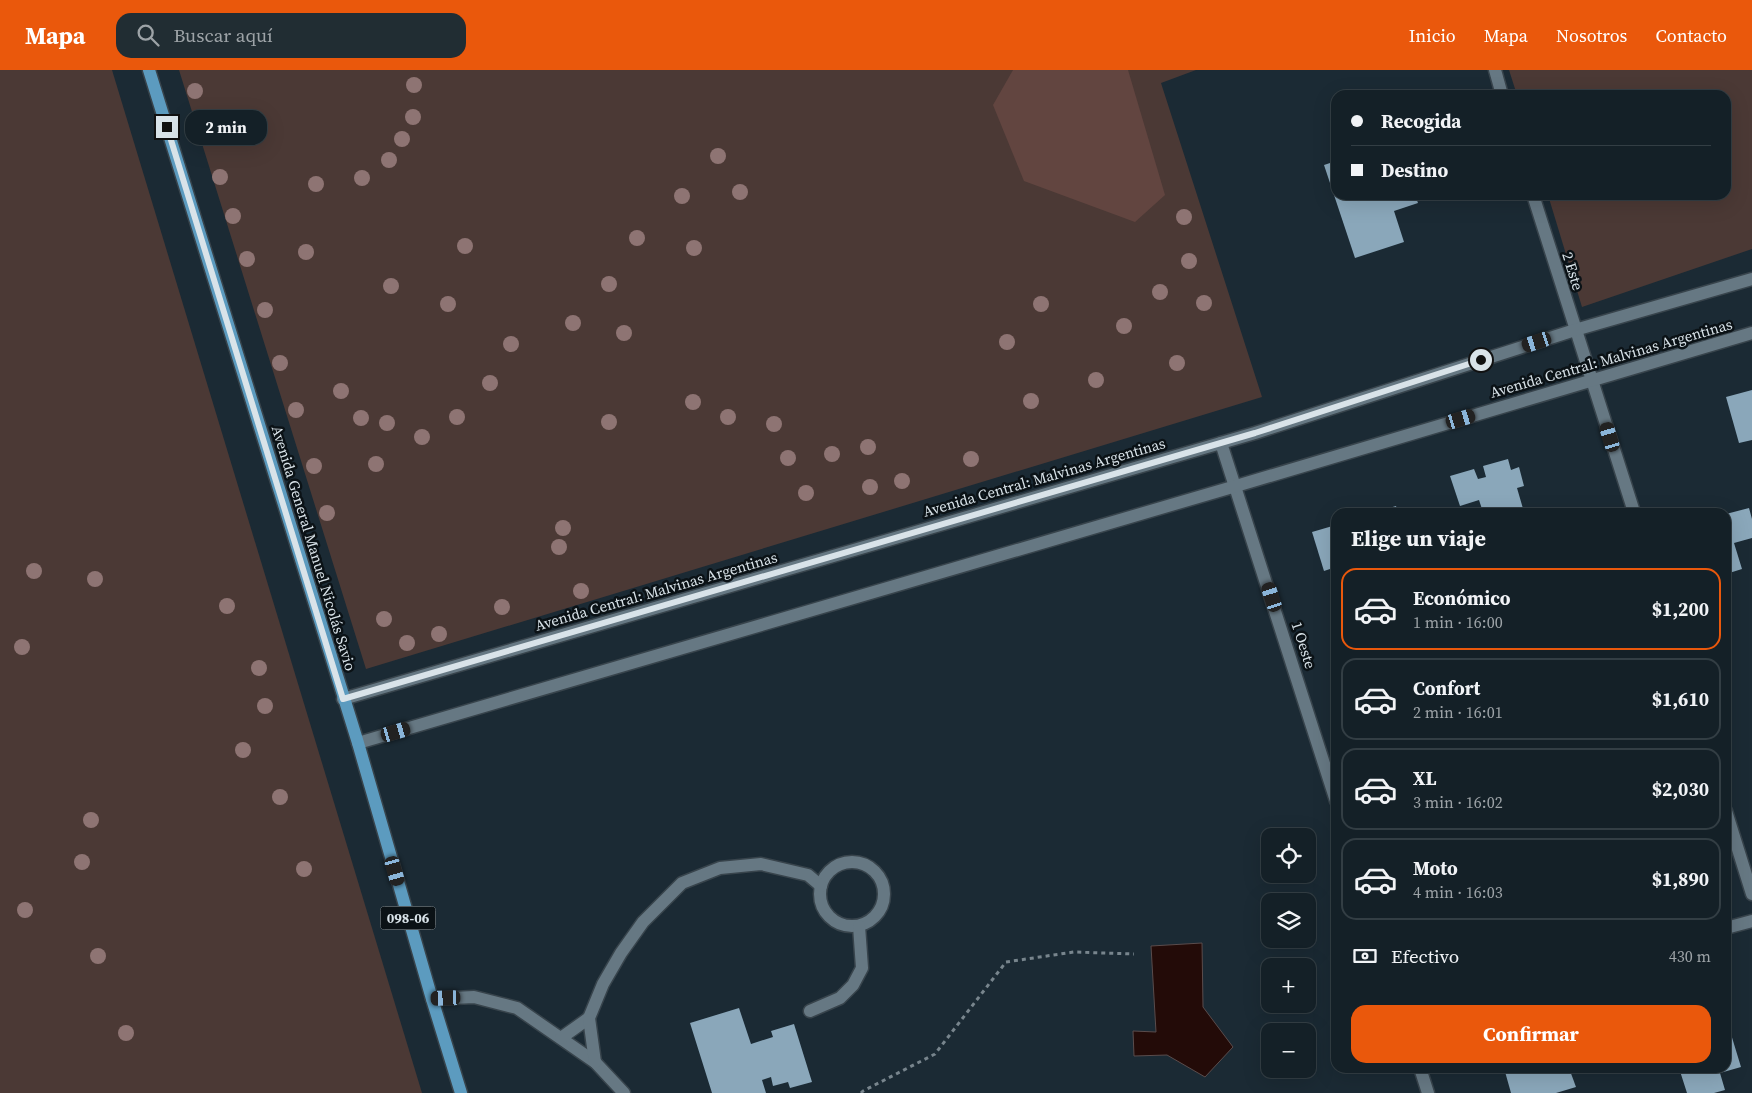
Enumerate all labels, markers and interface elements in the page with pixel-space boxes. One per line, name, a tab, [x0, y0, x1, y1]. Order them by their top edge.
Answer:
search box	[116, 13, 466, 58]
text: Mapa	[25, 19, 86, 52]
icon: search	[134, 21, 162, 49]
text: Buscar aquí	[174, 22, 273, 48]
text: Inicio	[1409, 23, 1456, 48]
text: Mapa	[1484, 23, 1528, 48]
text: Nosotros	[1556, 23, 1627, 48]
text: Contacto	[1655, 23, 1727, 48]
text: Recogida	[1381, 108, 1461, 134]
callout: 2 min	[184, 110, 267, 144]
route end	[156, 116, 178, 138]
text: 2 min	[205, 116, 247, 138]
text: Destino	[1381, 157, 1448, 183]
street label: 2 Este	[1557, 249, 1589, 293]
street label: Avenida Central: Malvinas Argentinas	[1487, 313, 1735, 403]
car	[1520, 330, 1553, 354]
route start	[1470, 349, 1492, 371]
car	[1444, 407, 1477, 431]
car	[1598, 420, 1621, 454]
street label: Avenida General Manuel Nicolás Savio	[267, 423, 361, 673]
street label: Avenida Central: Malvinas Argentinas	[920, 432, 1168, 522]
text: Elige un viaje	[1351, 523, 1486, 553]
street label: Avenida Central: Malvinas Argentinas	[532, 546, 780, 636]
car	[1260, 580, 1283, 614]
text: Económico	[1413, 585, 1511, 611]
icon: car	[1353, 587, 1398, 632]
text: $1,200	[1652, 596, 1709, 622]
text: 1 min · 16:00	[1413, 611, 1503, 633]
street label: 1 Oeste	[1287, 619, 1322, 672]
text: Confort	[1413, 675, 1480, 701]
icon: car	[1353, 677, 1398, 722]
text: $1,610	[1652, 686, 1709, 712]
text: 2 min · 16:01	[1413, 701, 1503, 723]
car	[379, 721, 412, 743]
text: XL	[1413, 765, 1436, 791]
icon: car	[1353, 767, 1398, 812]
text: $2,030	[1652, 776, 1709, 802]
text: 3 min · 16:02	[1413, 791, 1503, 813]
map controls	[1261, 828, 1316, 1078]
button: locate	[1261, 828, 1316, 883]
car	[383, 855, 406, 887]
text: Moto	[1413, 855, 1458, 881]
icon: car	[1353, 857, 1398, 902]
text: $1,890	[1652, 866, 1709, 892]
text: 4 min · 16:03	[1413, 881, 1503, 903]
button: layers	[1261, 893, 1316, 948]
road number: 098-06	[380, 906, 436, 930]
icon: cash	[1351, 942, 1379, 970]
text: Efectivo	[1391, 943, 1459, 969]
text: 430 m	[1669, 945, 1711, 967]
button: +	[1261, 958, 1316, 1013]
car	[430, 990, 461, 1006]
button: Confirmar	[1351, 1005, 1711, 1063]
button: −	[1261, 1023, 1316, 1078]

